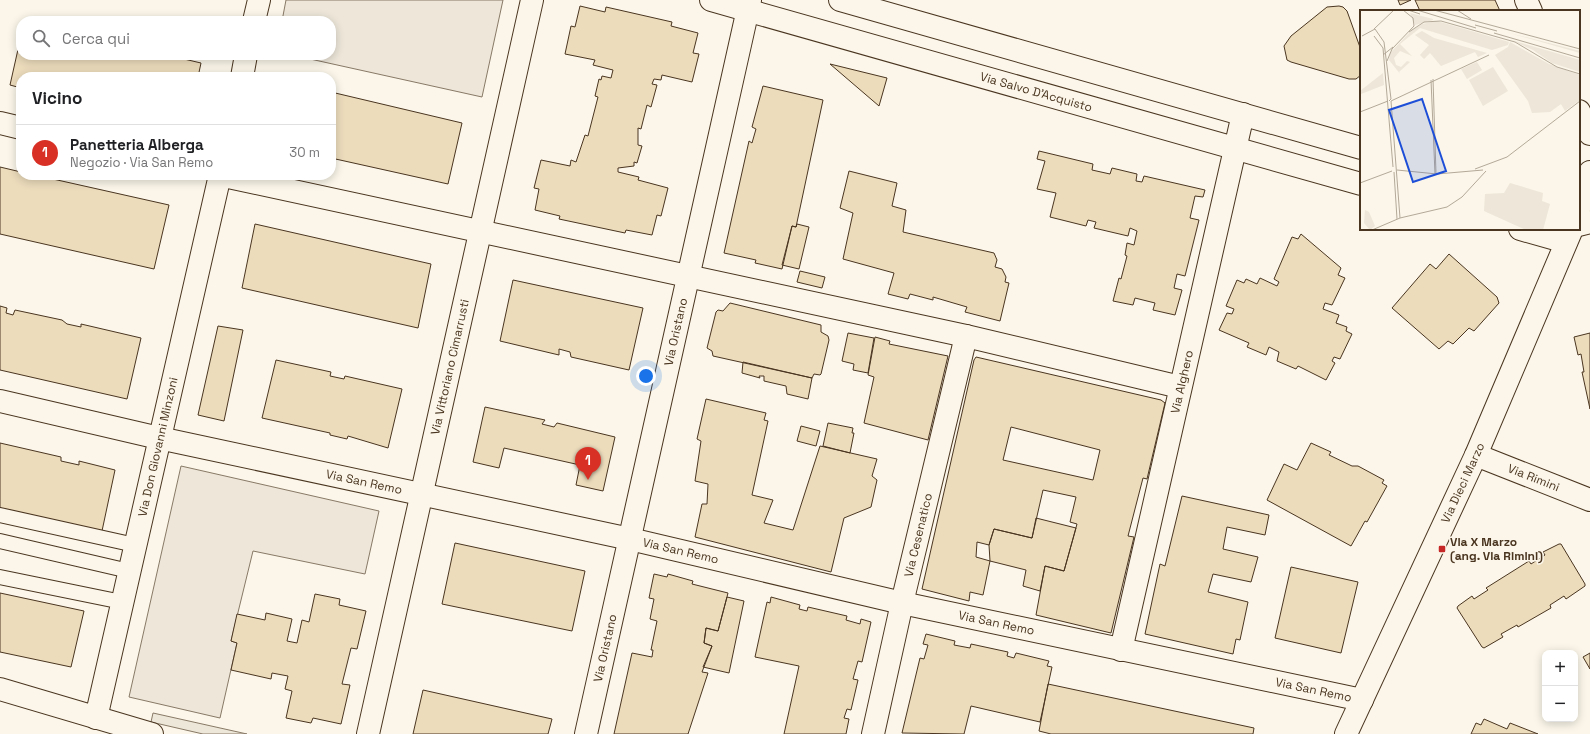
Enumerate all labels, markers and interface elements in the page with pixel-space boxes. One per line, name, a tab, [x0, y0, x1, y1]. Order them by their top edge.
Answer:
inset map	[1360, 10, 1580, 230]
search box	[16, 16, 336, 60]
icon: search	[30, 27, 52, 49]
text: Cerca qui	[62, 29, 130, 48]
street label: Via Salvo D'Acquisto	[978, 69, 1094, 116]
text: Vicino	[32, 87, 82, 109]
text: Panetteria Alberga	[70, 135, 204, 154]
text: 1	[42, 144, 48, 161]
text: 30 m	[289, 144, 320, 161]
text: Negozio · Via San Remo	[70, 154, 213, 171]
street label: Via Oristano	[660, 296, 691, 367]
street label: Via Vittoriano Cimarrusti	[427, 298, 473, 436]
street label: Via Alghero	[1167, 349, 1197, 415]
your location	[636, 366, 656, 386]
street label: Via Don Giovanni Minzoni	[134, 376, 182, 518]
street label: Via Dieci Marzo	[1437, 440, 1488, 526]
pin: 1	[575, 447, 601, 480]
street label: Via Rimini	[1505, 460, 1562, 495]
street label: Via San Remo	[325, 466, 404, 498]
street label: Via Cesenatico	[901, 492, 936, 579]
street label: Via San Remo	[641, 534, 720, 568]
place label: Via X Marzo (ang. Via Rimini)	[1450, 534, 1543, 564]
marker: Via X Marzo (ang. Via Rimini)	[1437, 544, 1447, 554]
street label: Via San Remo	[957, 607, 1036, 639]
street label: Via Oristano	[590, 613, 621, 684]
map controls	[1542, 650, 1578, 722]
button: +	[1542, 650, 1578, 686]
street label: Via San Remo	[1274, 674, 1353, 706]
button: −	[1542, 686, 1578, 722]

